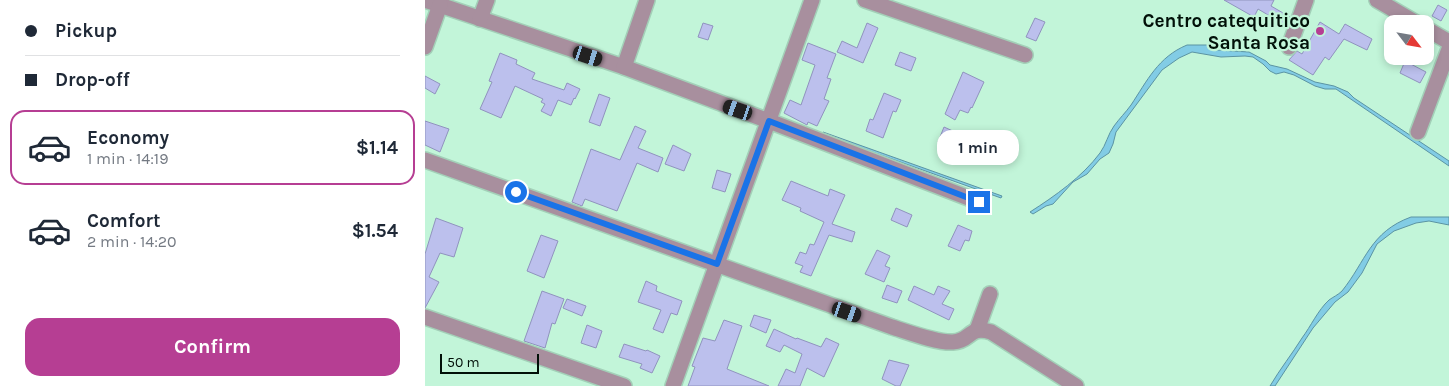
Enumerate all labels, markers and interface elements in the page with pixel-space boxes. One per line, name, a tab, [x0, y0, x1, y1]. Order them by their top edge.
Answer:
place label: Centro catequitico Santa Rosa	[1143, 10, 1310, 54]
north arrow	[1384, 15, 1434, 65]
map controls	[1384, 15, 1434, 65]
text: Pickup	[55, 20, 117, 42]
marker: Centro catequitico Santa Rosa	[1314, 25, 1326, 37]
car	[571, 44, 604, 68]
text: Drop-off	[55, 69, 130, 91]
car	[721, 98, 754, 122]
icon: car	[27, 125, 72, 170]
text: Economy	[87, 127, 169, 149]
callout: 1 min	[938, 130, 1020, 164]
text: $1.14	[356, 137, 398, 159]
text: 1 min	[958, 138, 998, 157]
text: 1 min · 14:19	[87, 149, 168, 168]
route start	[505, 181, 527, 203]
route end	[968, 191, 990, 213]
icon: car	[27, 208, 72, 253]
text: Comfort	[87, 210, 161, 232]
text: $1.54	[352, 220, 398, 242]
text: 2 min · 14:20	[87, 232, 177, 251]
car	[830, 300, 863, 324]
button: Confirm	[25, 318, 400, 376]
scale bar	[440, 351, 539, 374]
text: 50 m	[447, 354, 480, 371]

